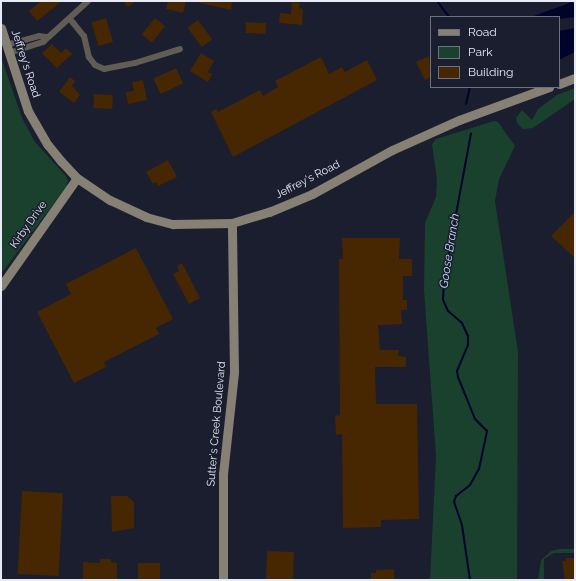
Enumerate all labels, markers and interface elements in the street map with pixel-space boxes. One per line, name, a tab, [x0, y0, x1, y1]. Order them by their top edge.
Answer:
legend	[430, 16, 560, 88]
text: Road	[468, 25, 497, 39]
street label: Jeffrey's Road	[8, 28, 42, 100]
text: Park	[468, 45, 493, 59]
text: Building	[468, 65, 514, 79]
street label: Jeffrey's Road	[274, 158, 342, 202]
street label: Kirby Drive	[8, 199, 50, 251]
water label: Goose Branch	[437, 213, 463, 289]
street label: Sutter's Creek Boulevard	[205, 361, 229, 487]

